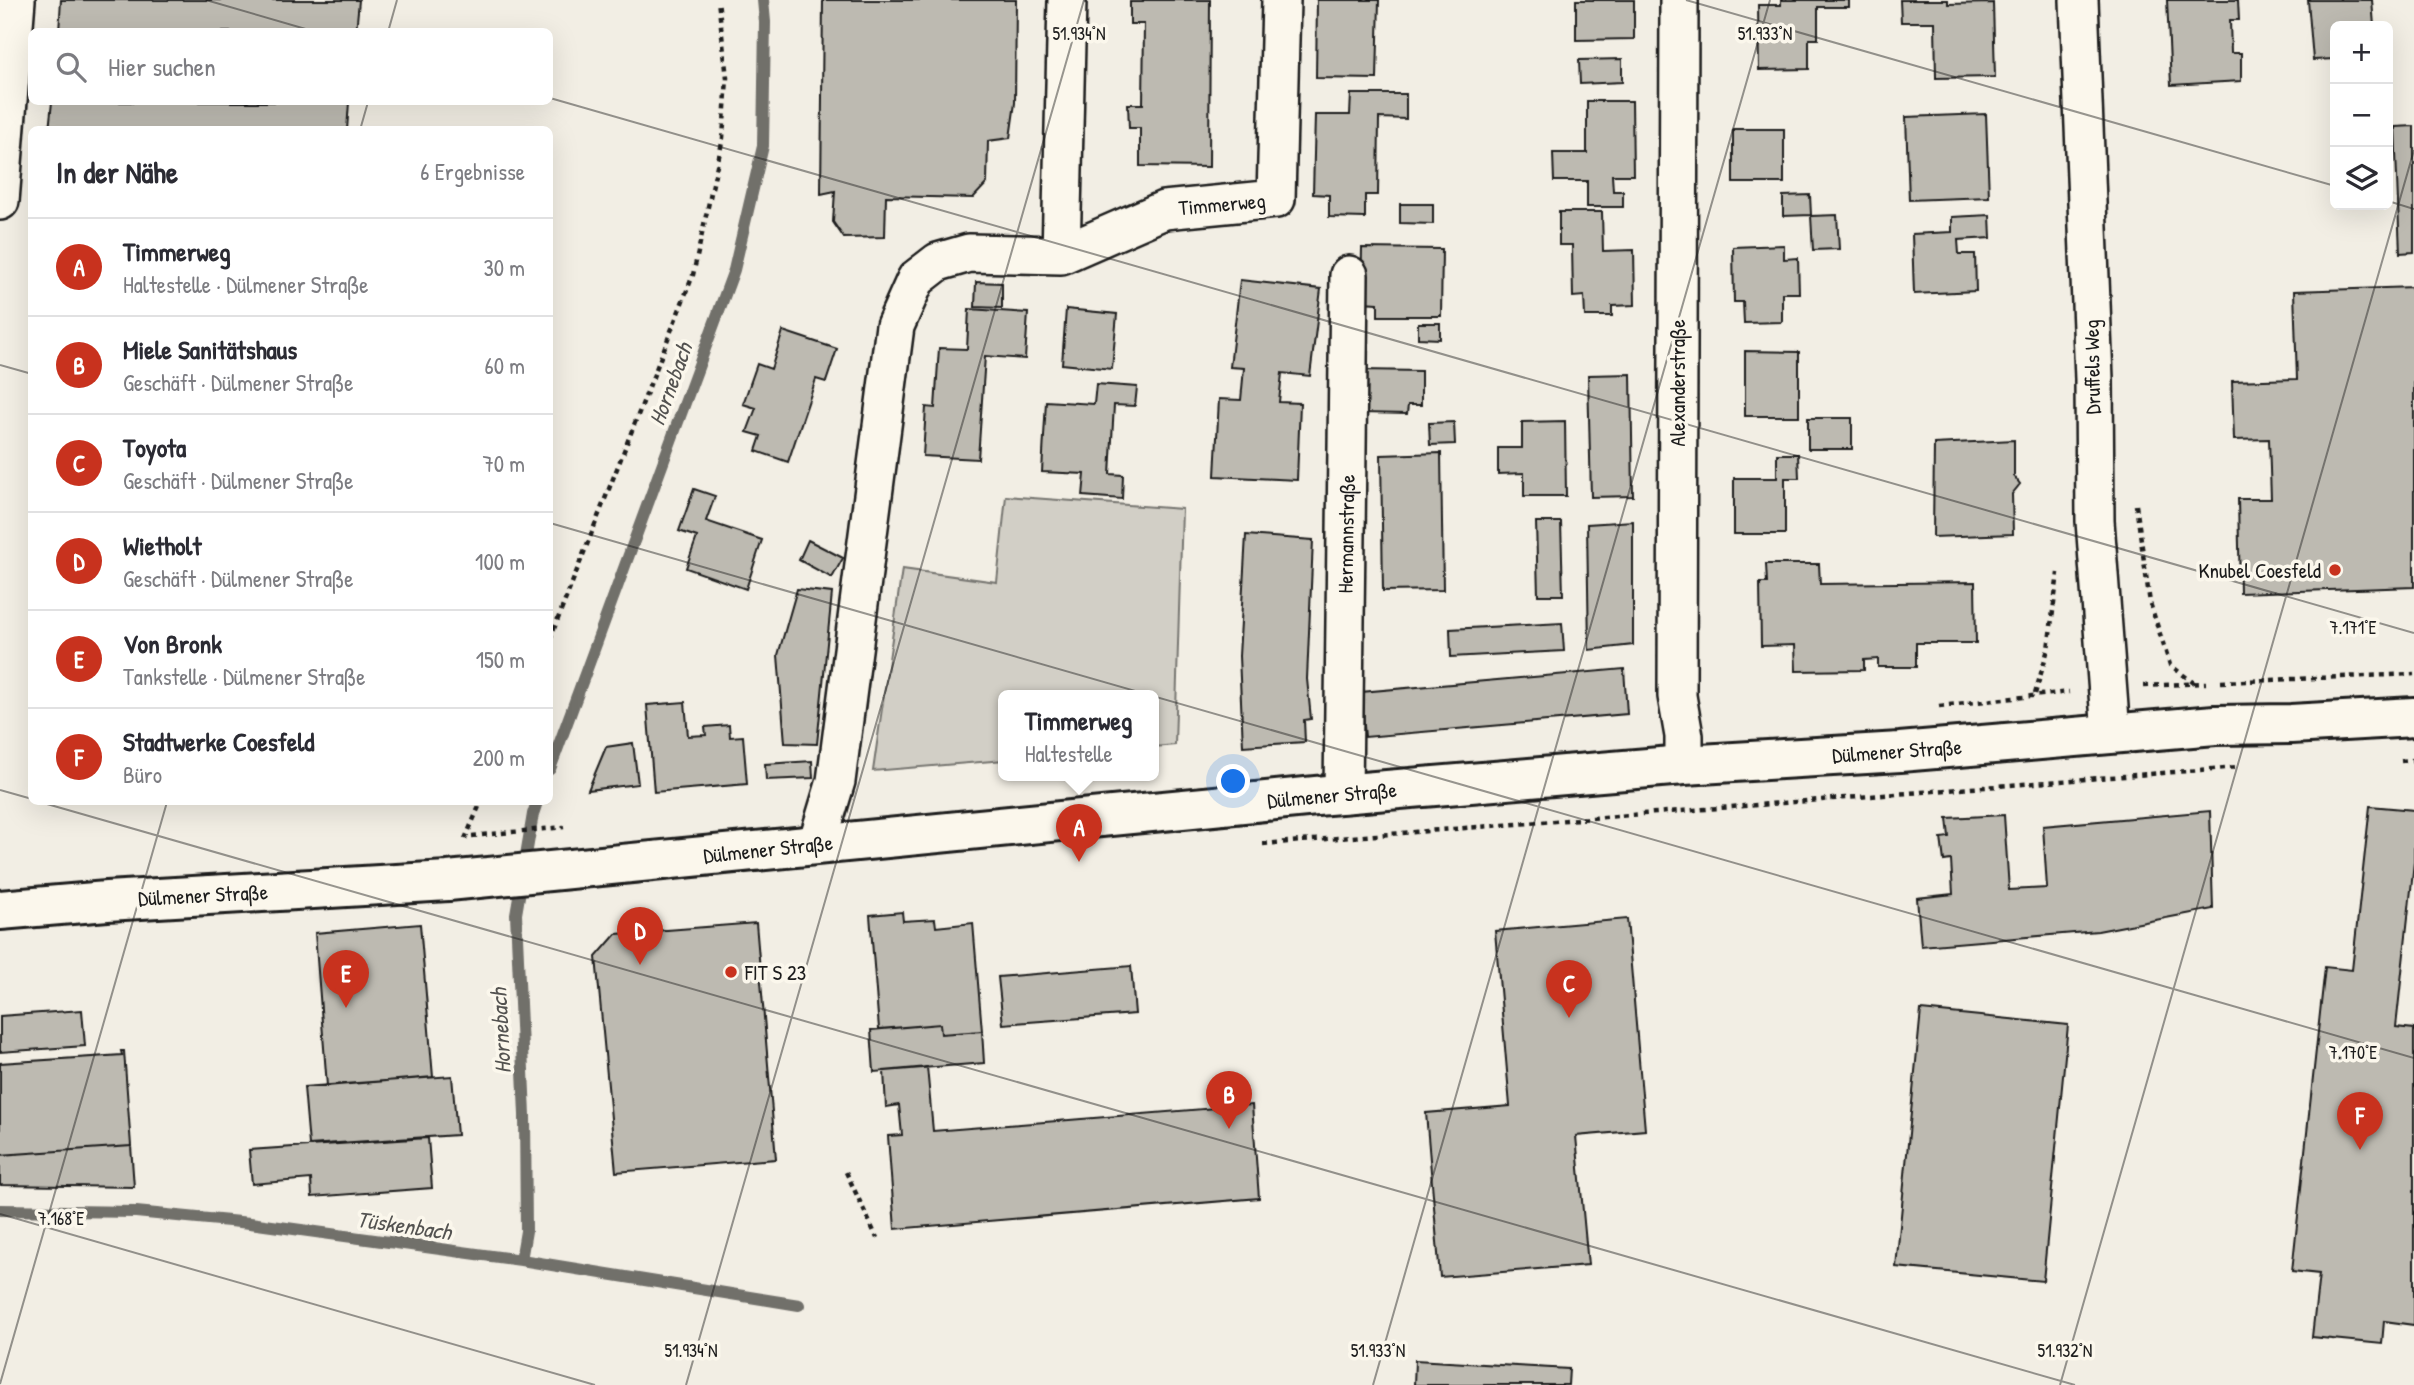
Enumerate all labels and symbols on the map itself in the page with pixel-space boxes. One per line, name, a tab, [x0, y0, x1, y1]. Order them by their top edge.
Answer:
text: 51.934°N	[1052, 21, 1106, 46]
text: 51.933°N	[1738, 21, 1792, 46]
street label: Timmerweg	[1177, 186, 1267, 222]
street label: Alexanderstraße	[1663, 319, 1692, 447]
street label: Druffels Weg	[2077, 319, 2107, 415]
water label: Hornebach	[641, 337, 700, 429]
street label: Hermannstraße	[1330, 474, 1362, 594]
place label: Knubel Coesfeld	[2199, 556, 2321, 585]
marker: Knubel Coesfeld	[2327, 562, 2343, 578]
text: 7.171°E	[2330, 615, 2376, 640]
street label: Dülmener Straße	[1831, 732, 1963, 770]
your location	[1216, 764, 1250, 798]
street label: Dülmener Straße	[1266, 775, 1398, 815]
pin: A	[1056, 804, 1102, 862]
street label: Dülmener Straße	[702, 828, 834, 870]
street label: Dülmener Straße	[137, 877, 269, 913]
pin: D	[617, 907, 663, 965]
pin: E	[323, 950, 369, 1008]
place label: FIT S 23	[744, 958, 806, 987]
pin: C	[1546, 960, 1592, 1018]
marker: FIT S 23	[723, 964, 739, 980]
water label: Hornebach	[482, 986, 518, 1075]
text: 7.170°E	[2329, 1040, 2377, 1065]
pin: B	[1206, 1071, 1252, 1129]
pin: F	[2337, 1092, 2383, 1150]
water label: Tüskenbach	[355, 1203, 455, 1247]
text: 7.168°E	[38, 1206, 84, 1231]
text: 51.934°N	[664, 1338, 718, 1363]
text: 51.933°N	[1351, 1338, 1405, 1363]
text: 51.932°N	[2038, 1338, 2092, 1363]

